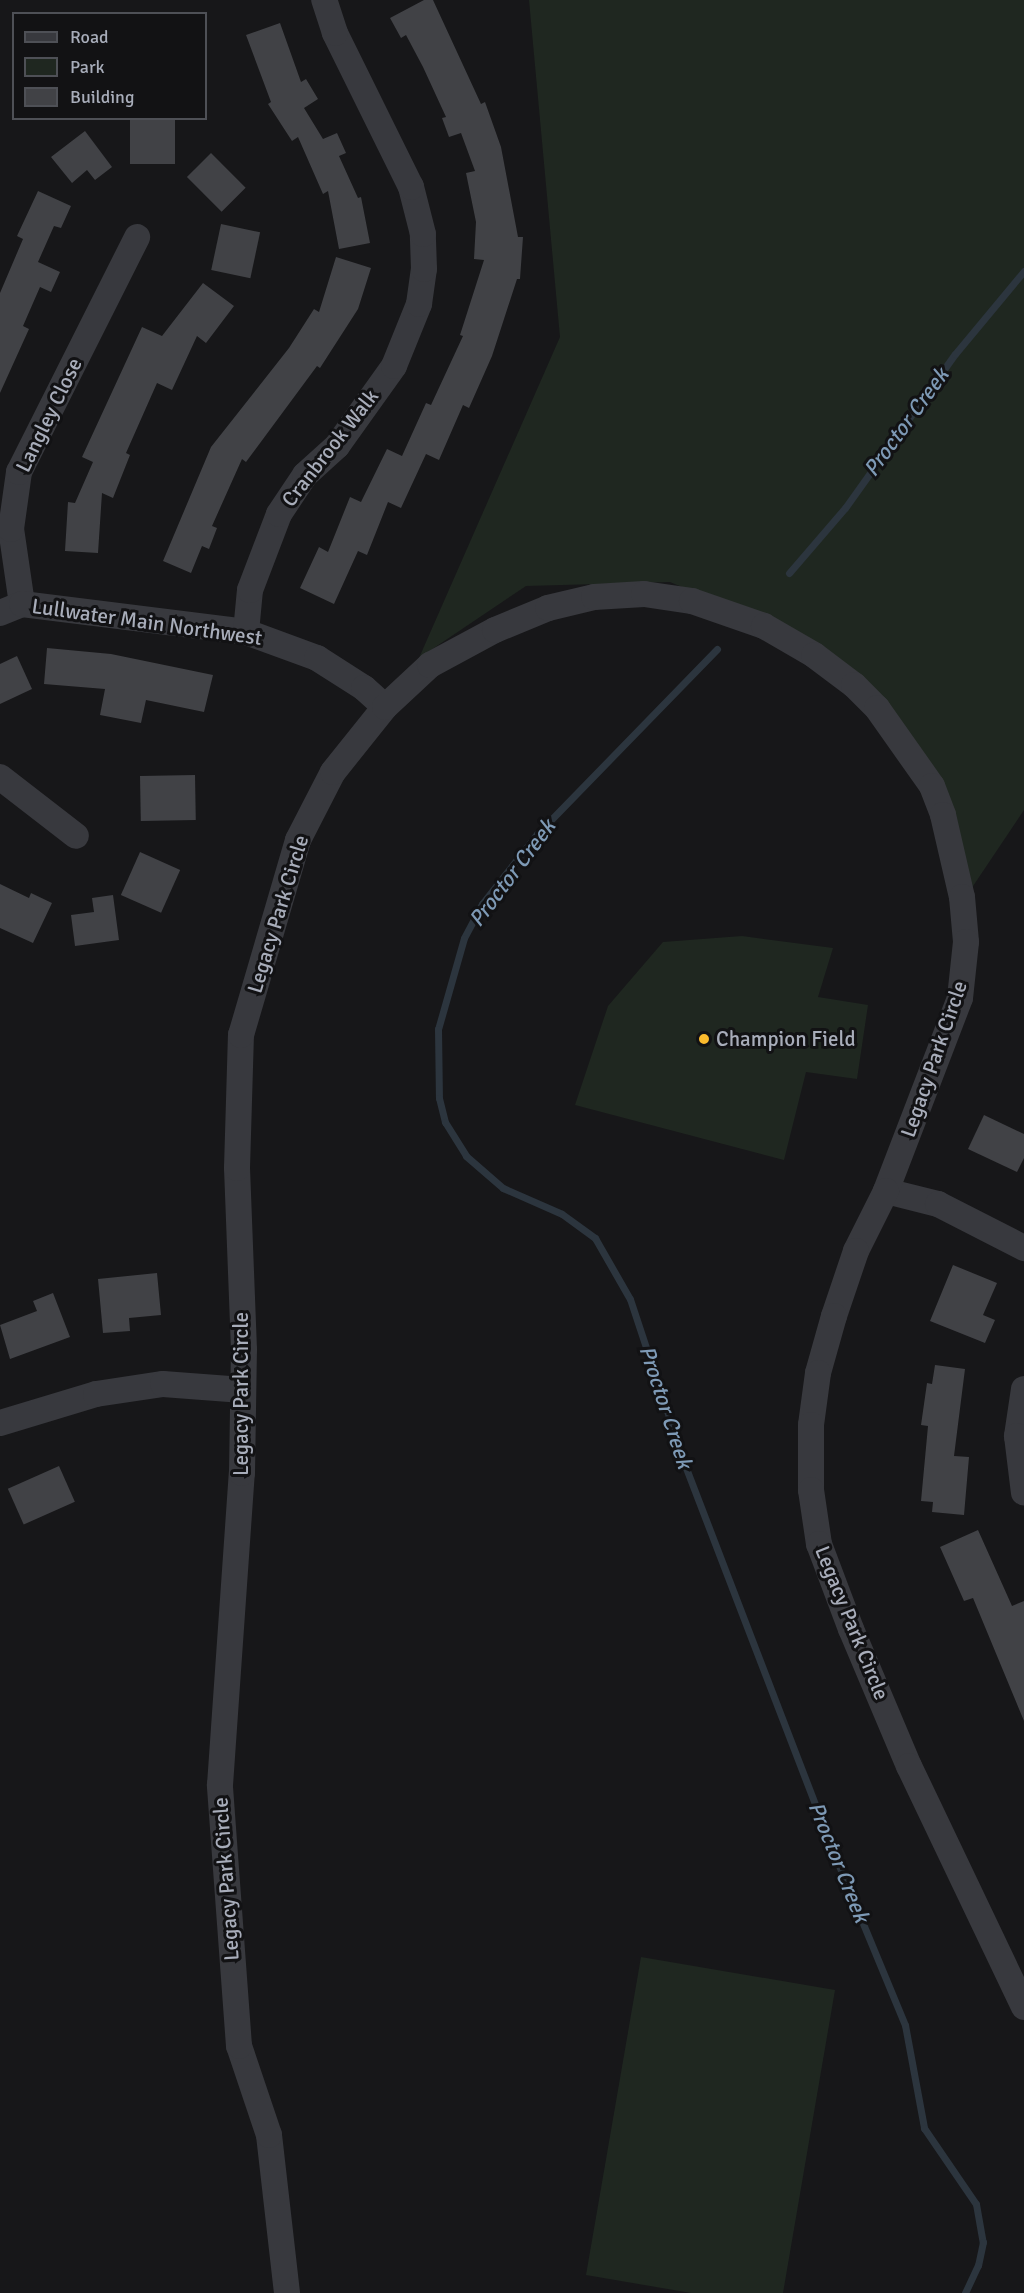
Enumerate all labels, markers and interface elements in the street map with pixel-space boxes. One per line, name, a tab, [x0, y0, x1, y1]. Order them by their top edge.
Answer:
legend	[12, 12, 207, 120]
text: Road	[70, 26, 109, 48]
text: Park	[70, 56, 105, 78]
text: Building	[70, 86, 134, 108]
street label: Langley Close	[11, 354, 87, 476]
water label: Proctor Creek	[858, 363, 954, 481]
street label: Cranbrook Walk	[276, 384, 384, 512]
street label: Lullwater Main Northwest	[30, 593, 264, 651]
water label: Proctor Creek	[463, 814, 561, 932]
street label: Legacy Park Circle	[242, 832, 314, 996]
street label: Legacy Park Circle	[895, 977, 973, 1141]
place label: Champion Field	[716, 1026, 856, 1052]
marker: Champion Field	[697, 1032, 711, 1046]
street label: Legacy Park Circle	[228, 1312, 254, 1476]
water label: Proctor Creek	[634, 1342, 698, 1472]
street label: Legacy Park Circle	[810, 1542, 894, 1704]
street label: Legacy Park Circle	[208, 1796, 244, 1962]
water label: Proctor Creek	[803, 1798, 875, 1926]

